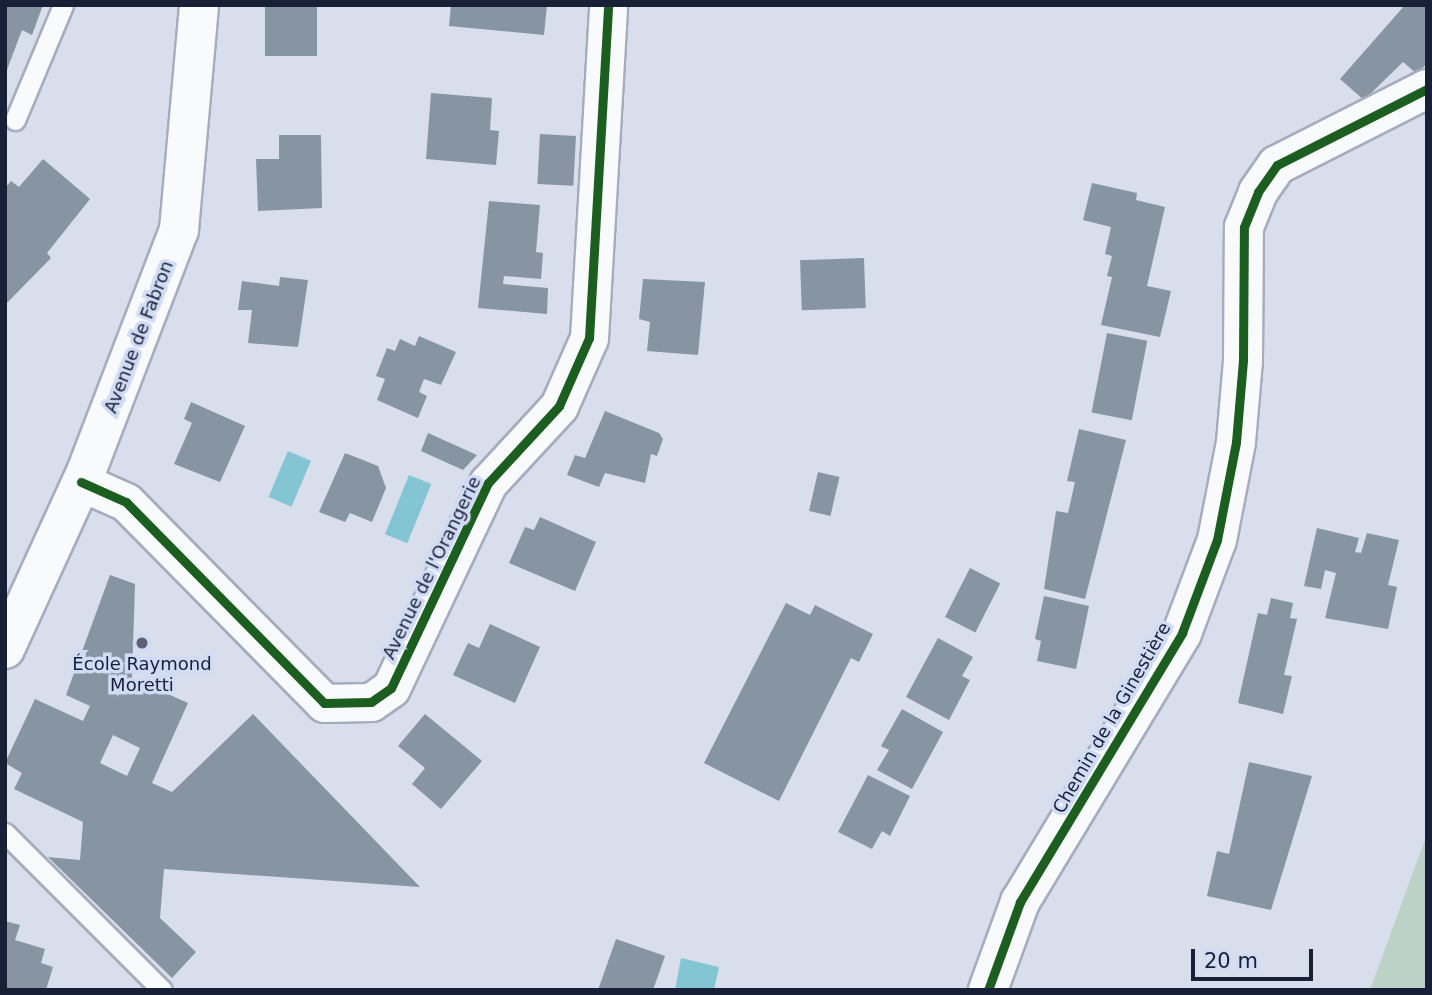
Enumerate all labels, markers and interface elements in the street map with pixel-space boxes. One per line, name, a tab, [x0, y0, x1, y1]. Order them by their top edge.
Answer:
street label: Avenue de Fabron	[100, 258, 178, 416]
street label: Avenue de l'Orangerie	[378, 473, 486, 663]
street label: Chemin de la Ginestière	[1048, 619, 1176, 817]
marker: École Raymond Moretti	[134, 635, 150, 651]
place label: École Raymond Moretti	[72, 654, 212, 696]
scale bar	[1194, 936, 1316, 980]
text: 20 m	[1204, 949, 1258, 973]

